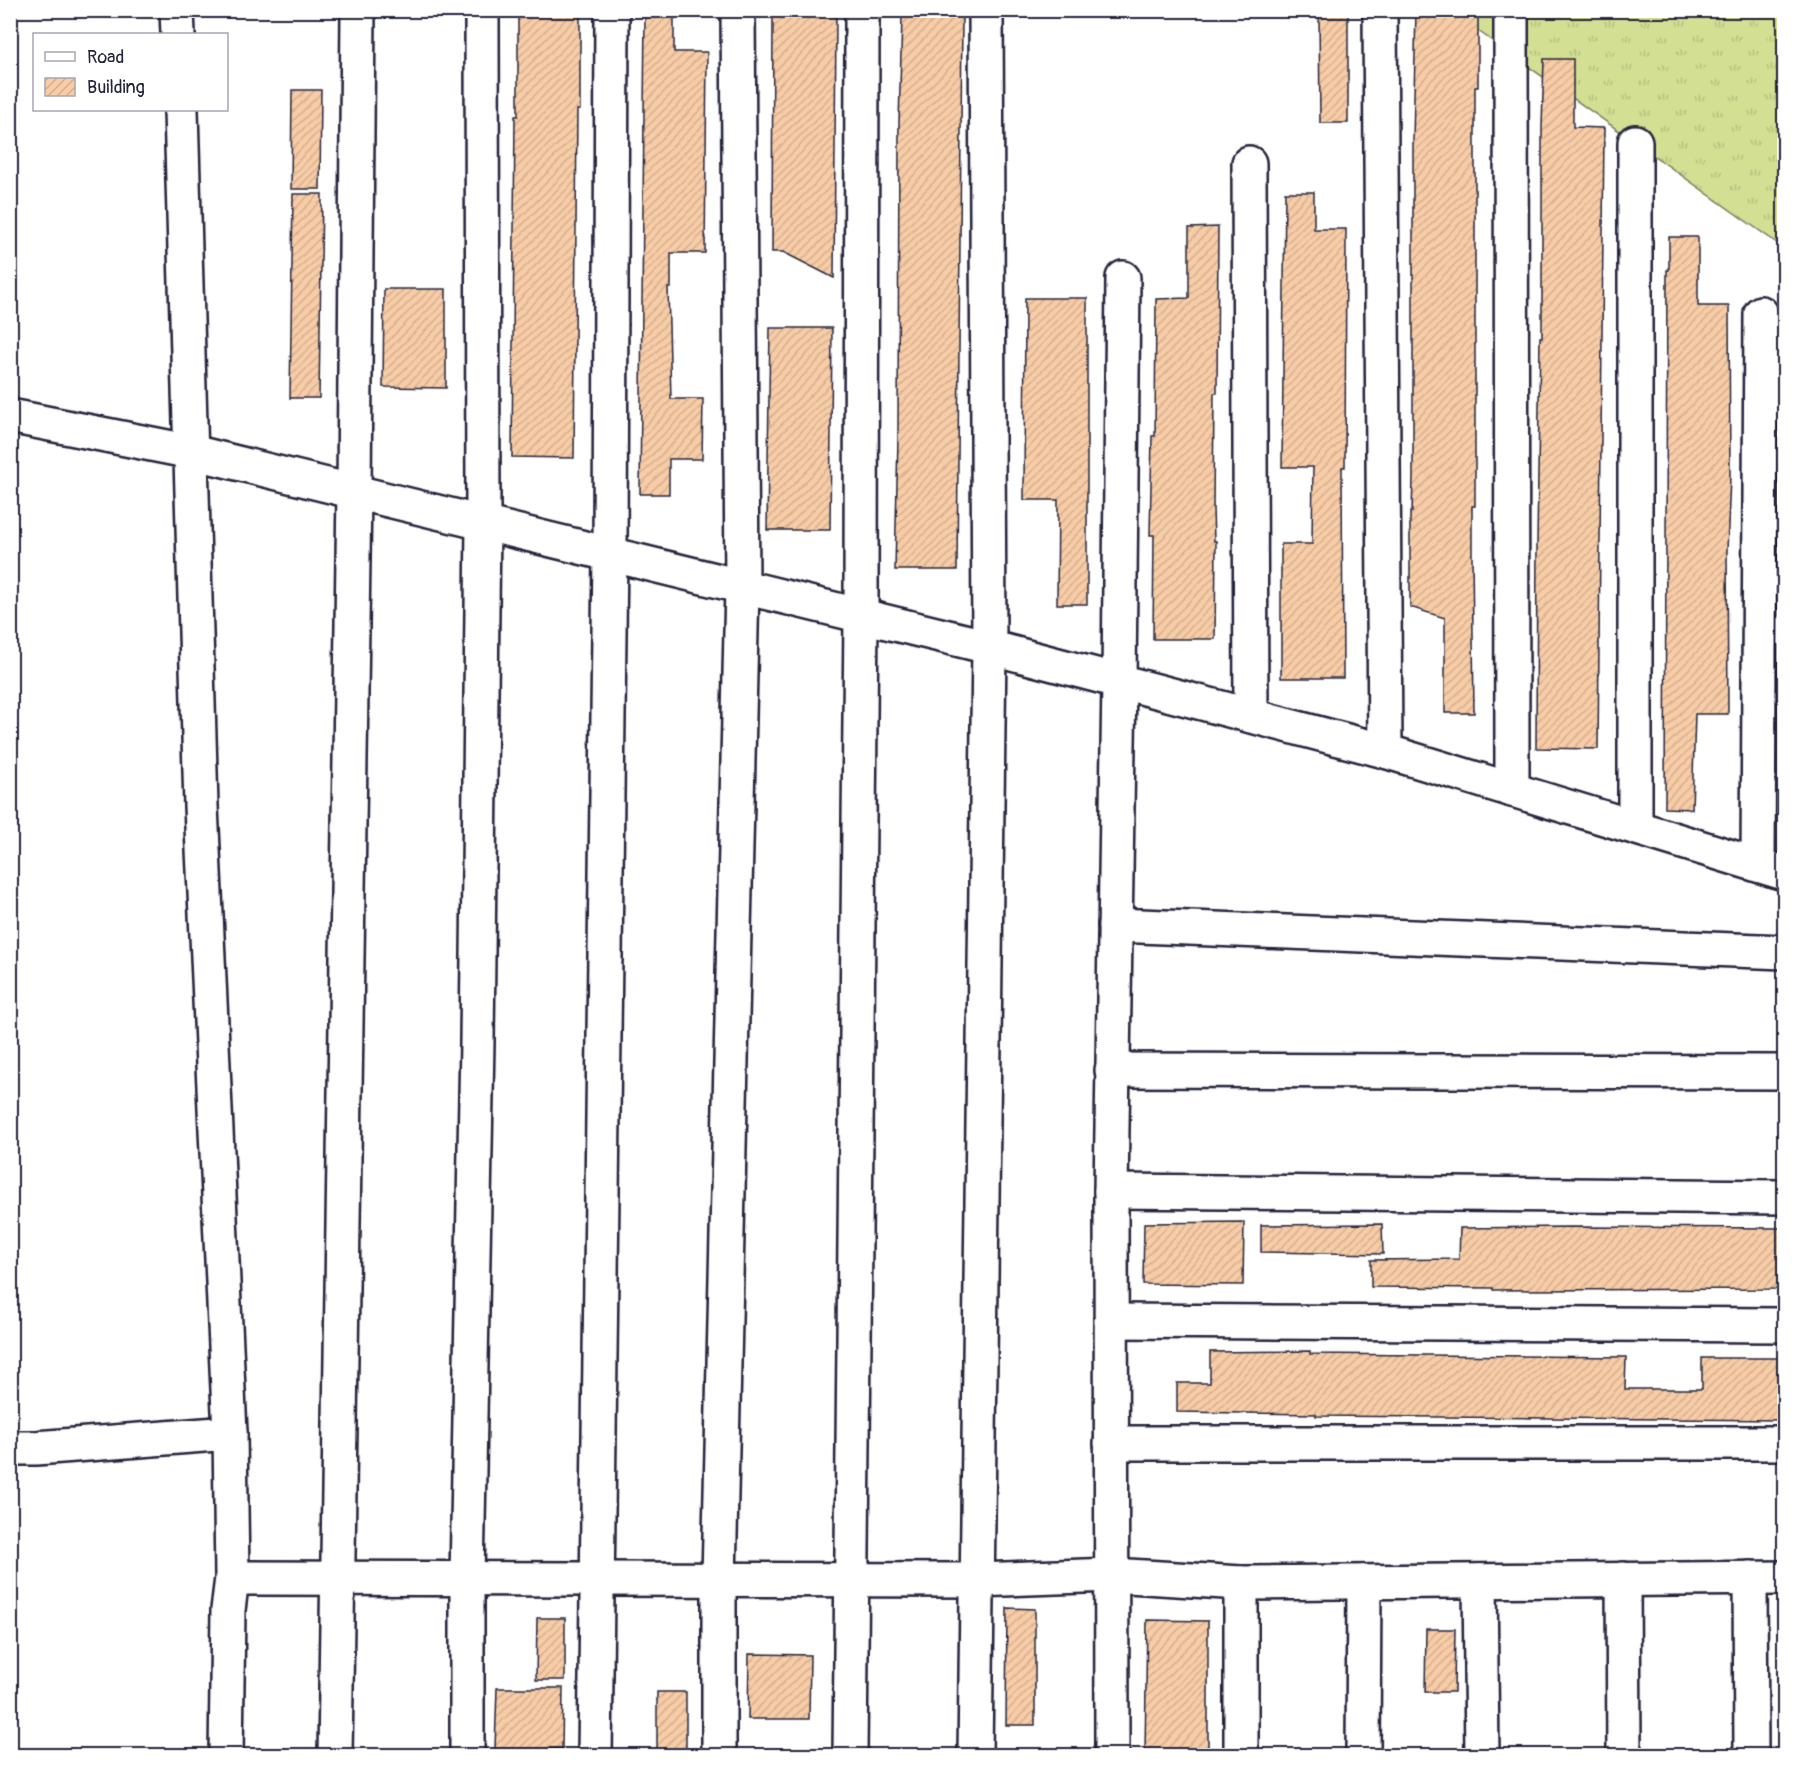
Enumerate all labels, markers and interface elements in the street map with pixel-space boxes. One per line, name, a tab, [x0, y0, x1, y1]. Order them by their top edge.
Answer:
legend	[33, 33, 228, 111]
text: Road	[87, 46, 124, 69]
text: Building	[87, 76, 145, 99]

